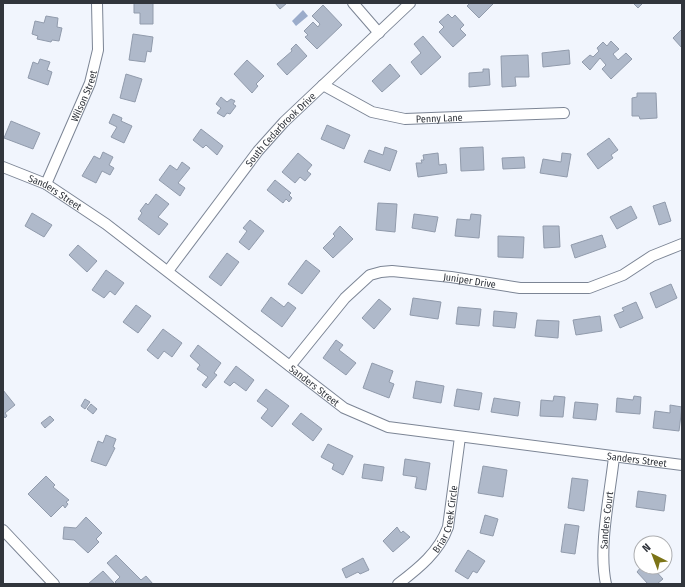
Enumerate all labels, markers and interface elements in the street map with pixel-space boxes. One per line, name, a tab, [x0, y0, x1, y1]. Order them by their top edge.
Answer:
street label: Wilson Street	[69, 68, 100, 124]
street label: South Cedarbrook Drive	[243, 90, 318, 169]
street label: Penny Lane	[416, 112, 463, 126]
street label: Sanders Street	[26, 173, 84, 213]
street label: Juniper Drive	[443, 271, 497, 291]
street label: Sanders Street	[287, 363, 342, 410]
street label: Sanders Street	[606, 450, 668, 470]
street label: Briar Creek Circle	[430, 485, 461, 555]
street label: Sanders Court	[598, 490, 616, 549]
north arrow	[633, 535, 673, 575]
text: N	[640, 541, 653, 555]

